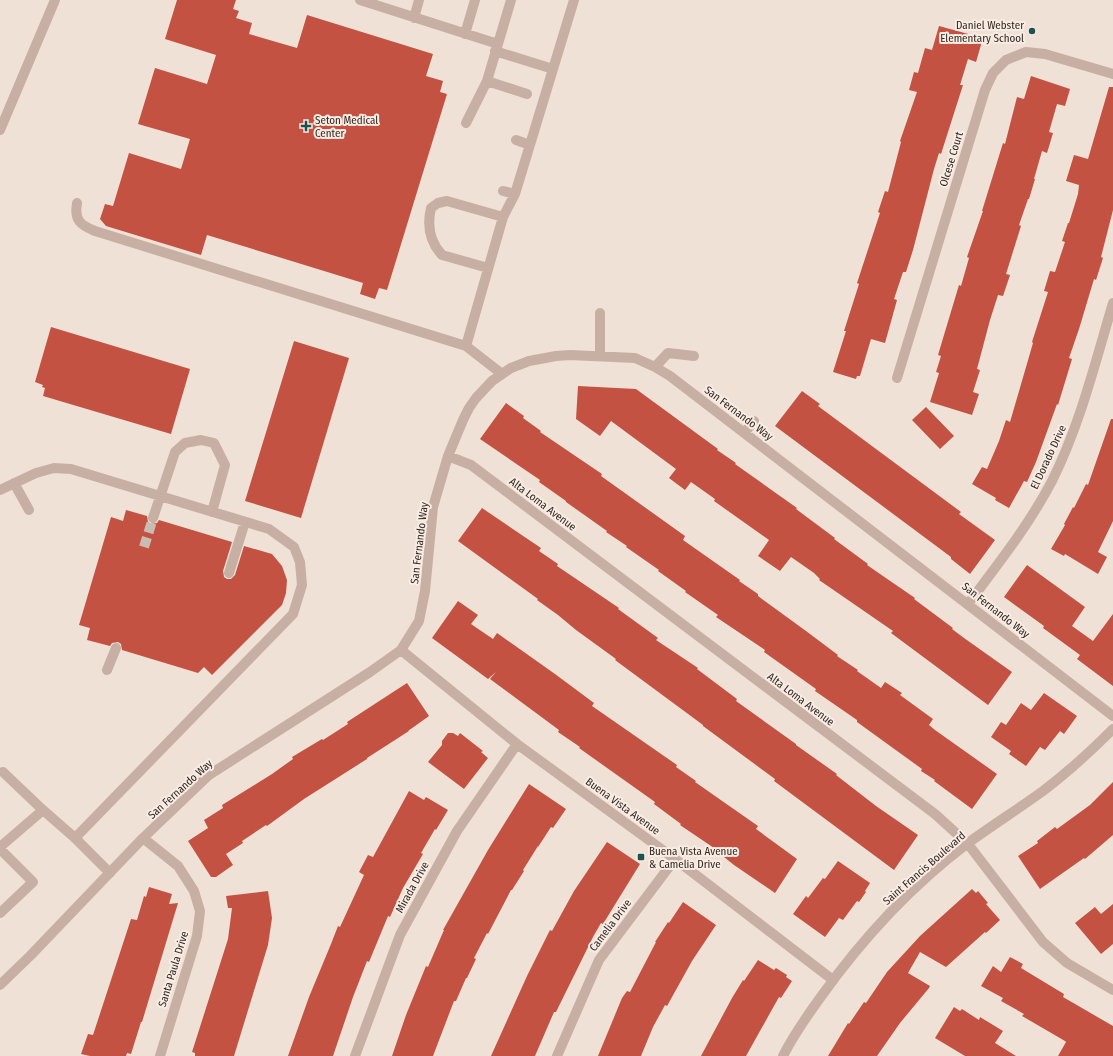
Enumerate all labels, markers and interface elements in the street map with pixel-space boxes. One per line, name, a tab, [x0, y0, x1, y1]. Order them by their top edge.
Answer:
place label: Daniel Webster Elementary School	[940, 19, 1024, 45]
marker: Daniel Webster Elementary School	[1027, 26, 1037, 36]
place label: Seton Medical Center	[315, 114, 378, 140]
marker: Seton Medical Center	[300, 120, 312, 132]
street label: Olcese Court	[937, 130, 966, 188]
street label: San Fernando Way	[702, 383, 776, 443]
street label: El Dorado Drive	[1028, 423, 1069, 491]
street label: Alta Loma Avenue	[507, 475, 579, 534]
street label: San Fernando Way	[408, 501, 431, 585]
street label: San Fernando Way	[959, 580, 1032, 641]
street label: Alta Loma Avenue	[765, 670, 837, 729]
street label: San Fernando Way	[145, 757, 215, 822]
street label: Buena Vista Avenue	[583, 775, 662, 838]
street label: Saint Francis Boulevard	[881, 829, 968, 908]
place label: Buena Vista Avenue & Camelia Drive	[649, 845, 738, 871]
marker: Buena Vista Avenue & Camelia Drive	[636, 852, 646, 862]
street label: Mirada Drive	[393, 859, 432, 915]
street label: Camelia Drive	[587, 897, 634, 954]
street label: Santa Paula Drive	[156, 930, 191, 1009]

